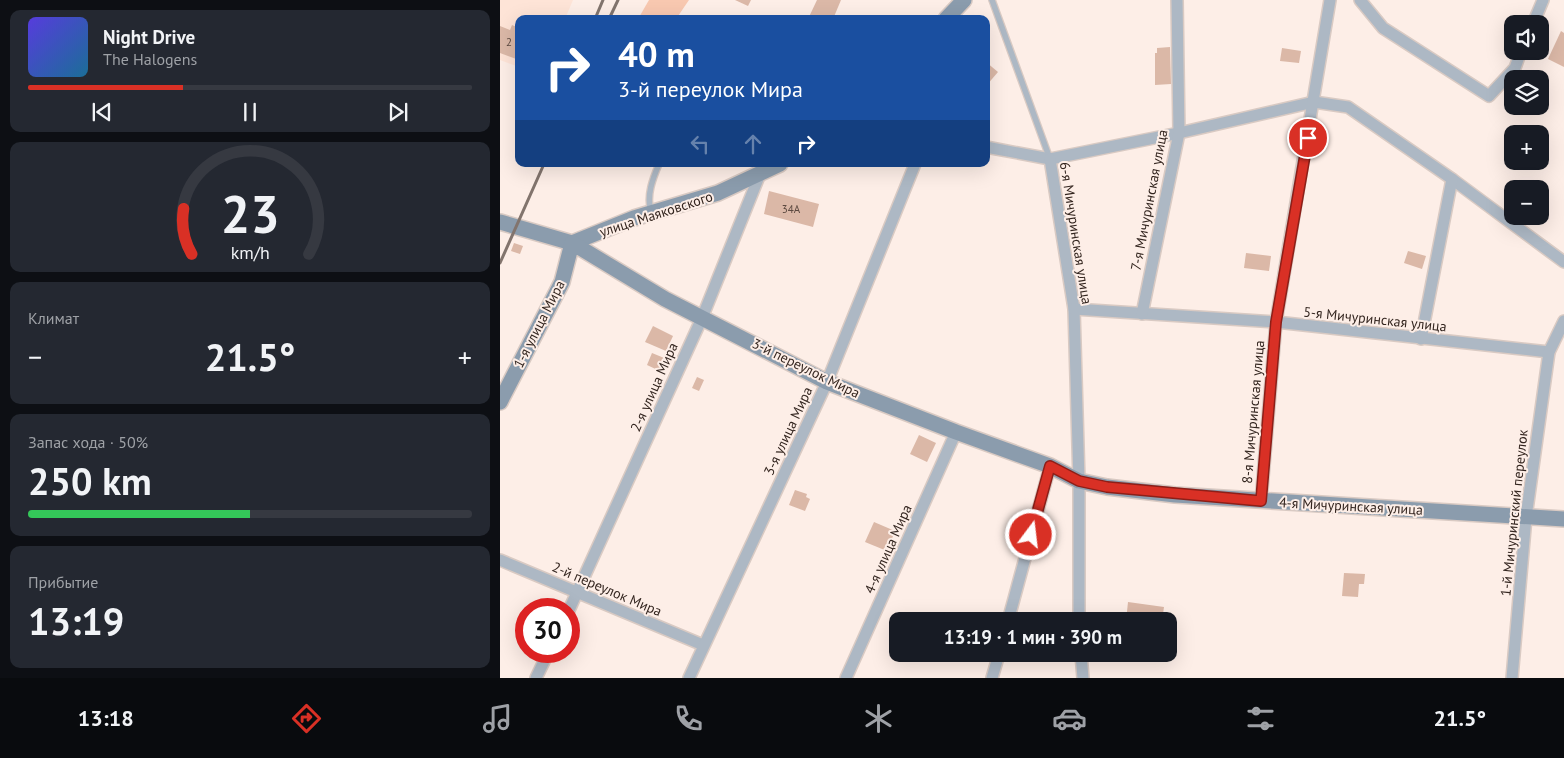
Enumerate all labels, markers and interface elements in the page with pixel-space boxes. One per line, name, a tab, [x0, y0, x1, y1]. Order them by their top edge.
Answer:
map controls	[1504, 15, 1549, 225]
button: sound	[1504, 15, 1549, 60]
text: Night Drive	[103, 25, 195, 49]
text: 40 m	[618, 31, 695, 77]
house number: 2	[506, 35, 512, 49]
icon: right	[535, 35, 600, 100]
text: The Halogens	[103, 49, 197, 69]
button: layers	[1504, 70, 1549, 115]
text: 3-й переулок Мира	[618, 75, 803, 103]
icon: previous	[88, 98, 116, 126]
icon: pause	[236, 98, 264, 126]
icon: next	[384, 98, 412, 126]
pin	[1287, 117, 1329, 159]
icon: arrive	[1294, 124, 1322, 152]
button: +	[1504, 125, 1549, 170]
street label: 7-я Мичуринская улица	[1127, 128, 1171, 272]
icon: left	[686, 130, 714, 158]
icon: ahead	[739, 130, 767, 158]
icon: right	[792, 130, 820, 158]
street label: 6-я Мичуринская улица	[1056, 161, 1096, 306]
text: 23	[221, 180, 279, 247]
button: −	[1504, 180, 1549, 225]
street label: улица Маяковского	[597, 187, 715, 241]
house number: 34А	[782, 202, 801, 216]
text: km/h	[230, 241, 270, 264]
street label: 1-я улица Мира	[509, 277, 569, 371]
street label: 5-я Мичуринская улица	[1303, 303, 1448, 335]
text: Климат	[28, 308, 79, 328]
text: 21.5°	[205, 332, 295, 381]
street label: 3-й переулок Мира	[749, 334, 863, 402]
text: −	[28, 338, 42, 375]
text: +	[458, 338, 472, 375]
street label: 8-я Мичуринская улица	[1238, 339, 1268, 484]
street label: 2-я улица Мира	[626, 340, 682, 434]
street label: 3-я улица Мира	[760, 384, 816, 478]
street label: 1-й Мичуринский переулок	[1496, 428, 1532, 597]
text: Запас хода · 50%	[28, 432, 148, 452]
text: 250 km	[28, 456, 152, 505]
street label: 4-я Мичуринская улица	[1279, 493, 1423, 519]
street label: 4-я улица Мира	[860, 502, 916, 596]
position arrow	[1004, 508, 1056, 560]
street label: 2-й переулок Мира	[549, 558, 665, 620]
text: Прибытие	[28, 572, 98, 592]
text: 13:19	[28, 596, 124, 645]
speed limit sign: 30	[515, 598, 580, 663]
text: 13:19 · 1 мин · 390 m	[944, 625, 1122, 649]
icon: directions	[289, 701, 324, 736]
icon: music	[480, 701, 515, 736]
icon: phone	[671, 701, 706, 736]
icon: climate	[861, 701, 896, 736]
icon: car	[1052, 701, 1087, 736]
icon: filters	[1243, 701, 1278, 736]
text: 13:18	[78, 704, 134, 732]
text: 21.5°	[1434, 704, 1486, 732]

